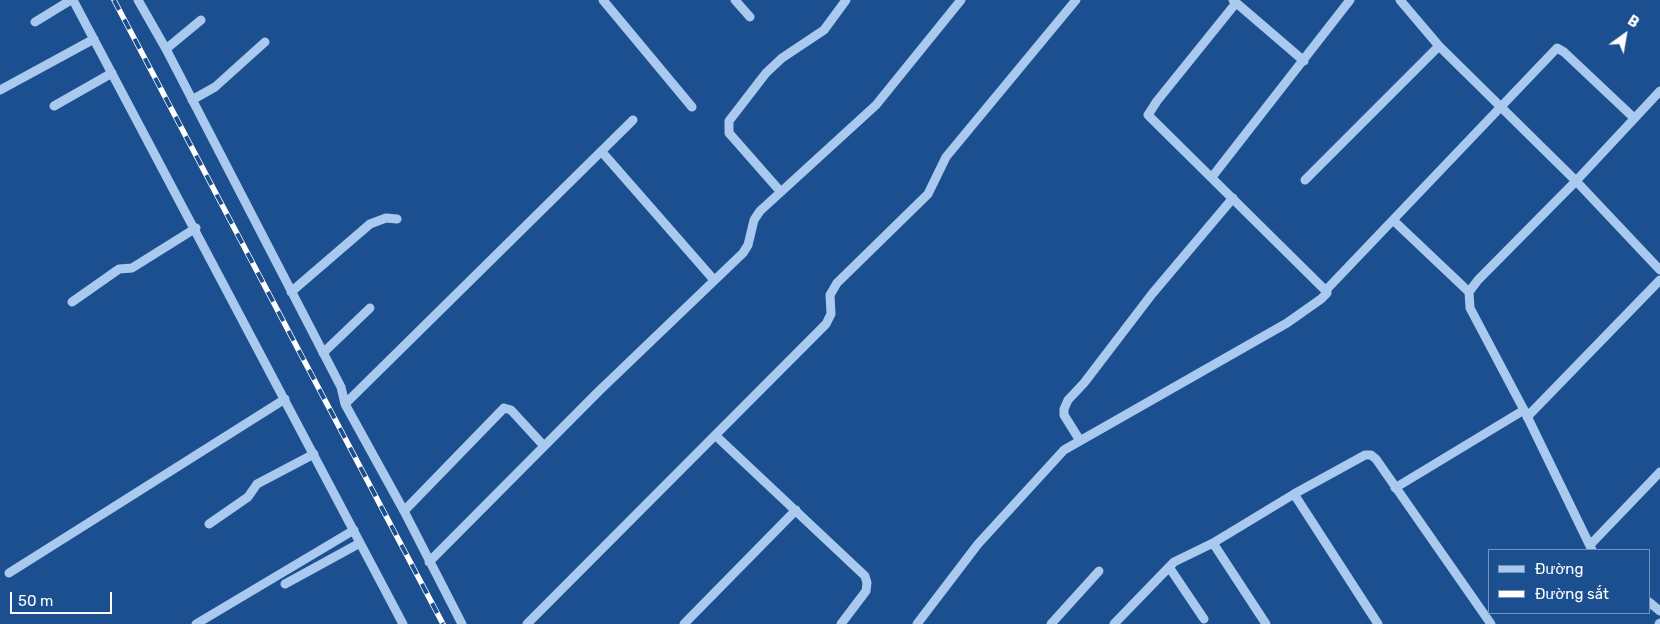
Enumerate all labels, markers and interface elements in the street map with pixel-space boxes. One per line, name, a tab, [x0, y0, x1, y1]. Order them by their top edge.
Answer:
north arrow	[1600, 10, 1650, 60]
text: B	[1625, 12, 1642, 32]
legend	[1488, 549, 1650, 614]
text: Đường	[1535, 560, 1583, 578]
scale bar	[12, 582, 115, 614]
text: Đường sắt	[1535, 585, 1609, 603]
text: 50 m	[18, 592, 53, 610]

